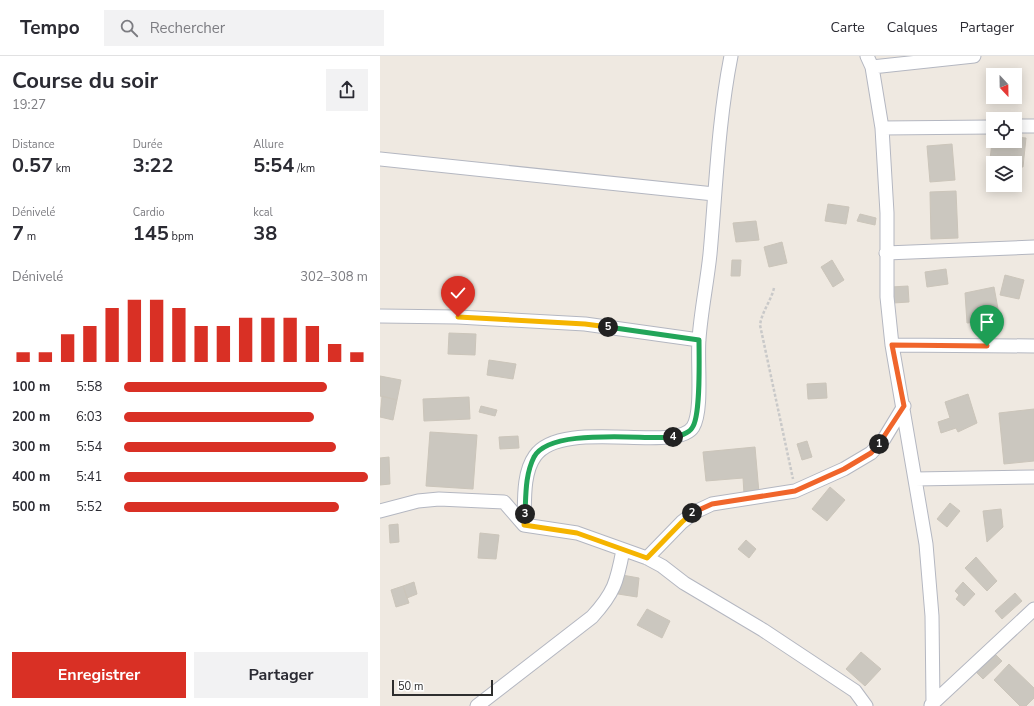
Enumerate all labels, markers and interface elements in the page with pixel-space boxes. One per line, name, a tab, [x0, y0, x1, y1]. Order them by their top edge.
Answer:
search box	[104, 10, 384, 46]
text: Tempo	[20, 15, 80, 41]
icon: search	[118, 17, 140, 39]
text: Rechercher	[150, 18, 225, 38]
text: Carte	[831, 18, 865, 37]
text: Calques	[887, 18, 938, 37]
text: Partager	[960, 18, 1014, 37]
text: Course du soir	[12, 66, 158, 96]
north arrow	[986, 68, 1022, 104]
map controls	[986, 68, 1022, 192]
button: share	[326, 69, 368, 111]
text: 19:27	[12, 96, 46, 114]
button: locate	[986, 112, 1022, 148]
text: Distance	[12, 137, 55, 152]
text: Durée	[133, 137, 163, 152]
text: Allure	[253, 137, 284, 152]
text: 0.57	[12, 152, 53, 179]
text: 3:22	[133, 152, 174, 179]
text: 5:54	[253, 152, 294, 179]
button: layers	[986, 156, 1022, 192]
text: km	[53, 161, 71, 176]
text: /km	[294, 161, 315, 176]
text: Dénivelé	[12, 205, 55, 220]
text: Cardio	[133, 205, 165, 220]
text: kcal	[253, 205, 273, 220]
text: 7	[12, 220, 24, 247]
text: 145	[133, 220, 169, 247]
text: 38	[253, 220, 277, 247]
text: m	[24, 229, 36, 244]
text: bpm	[169, 229, 194, 244]
text: Dénivelé	[12, 268, 63, 286]
text: 302–308 m	[300, 268, 368, 286]
pin	[441, 276, 475, 317]
icon: check	[447, 282, 469, 304]
pin	[970, 305, 1004, 346]
icon: arrive	[976, 311, 998, 333]
pin: 5	[598, 317, 618, 337]
text: 5	[605, 319, 611, 334]
text: 100 m	[12, 378, 50, 396]
text: 5:58	[76, 378, 102, 396]
text: 200 m	[12, 408, 50, 426]
text: 6:03	[76, 408, 102, 426]
pin: 4	[663, 427, 683, 447]
text: 4	[670, 429, 676, 444]
pin: 1	[869, 434, 889, 454]
text: 1	[876, 436, 882, 451]
text: 300 m	[12, 438, 50, 456]
text: 5:54	[76, 438, 102, 456]
text: 400 m	[12, 468, 50, 486]
text: 5:41	[76, 468, 102, 486]
text: 500 m	[12, 498, 50, 516]
text: 5:52	[76, 498, 102, 516]
pin: 2	[682, 503, 702, 523]
pin: 3	[515, 504, 535, 524]
text: 2	[689, 505, 695, 520]
text: 3	[522, 506, 528, 521]
button: Enregistrer	[12, 652, 186, 698]
button: Partager	[194, 652, 368, 698]
scale bar	[392, 678, 493, 697]
text: 50 m	[398, 679, 423, 694]

